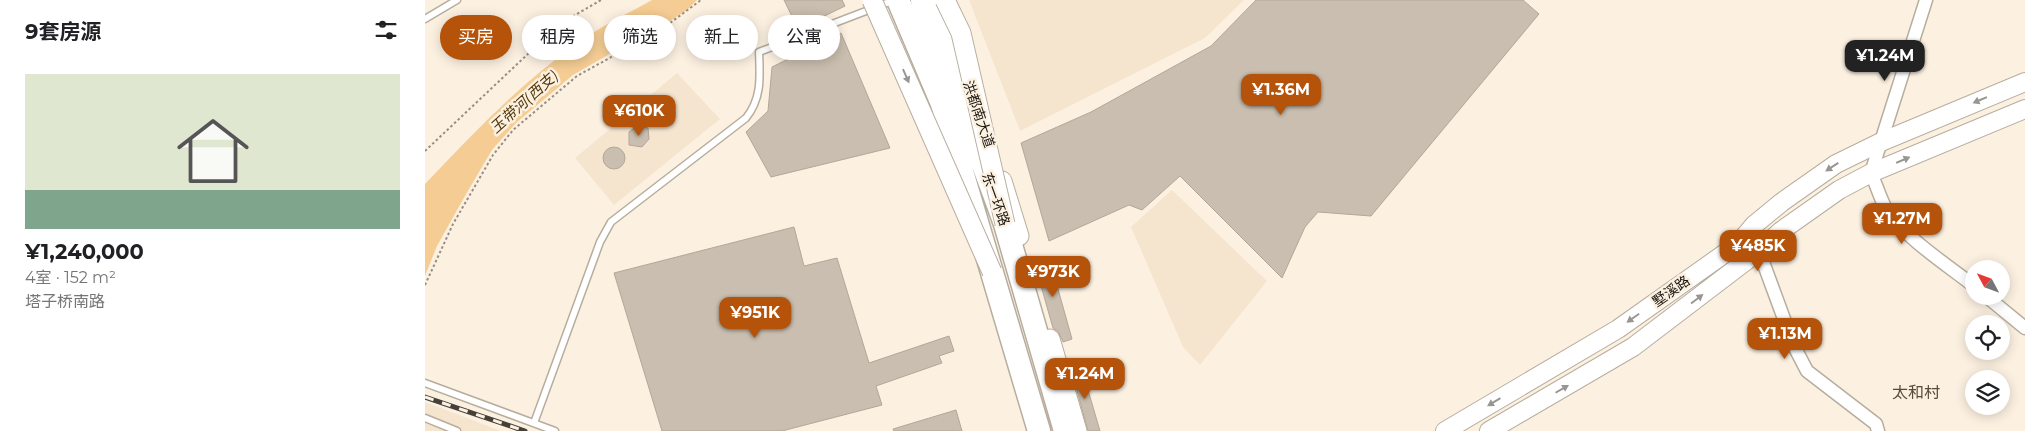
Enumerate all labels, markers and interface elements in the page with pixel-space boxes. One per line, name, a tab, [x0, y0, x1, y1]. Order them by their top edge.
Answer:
chip: 买房	[440, 15, 512, 60]
chip: 租房	[522, 15, 594, 60]
chip: 筛选	[604, 15, 676, 60]
chip: 新上	[686, 15, 758, 60]
chip: 公寓	[768, 15, 840, 60]
icon: filters	[372, 16, 400, 44]
text: 9套房源	[25, 19, 101, 44]
pin: ¥1.24M	[1844, 39, 1926, 82]
text: ¥1.24M	[1856, 46, 1914, 65]
water label: 玉带河(西支)	[486, 66, 562, 137]
one-way arrow	[903, 69, 911, 83]
pin: ¥1.36M	[1240, 74, 1322, 116]
street label: 洪都南大道	[959, 78, 999, 150]
text: ¥1.36M	[1252, 80, 1310, 99]
pin: ¥610K	[604, 94, 674, 137]
one-way arrow	[1973, 97, 1987, 105]
text: ¥610K	[614, 101, 664, 120]
icon: home	[168, 106, 258, 196]
one-way arrow	[1896, 155, 1910, 163]
one-way arrow	[1825, 162, 1839, 172]
street label: 东一环路	[978, 170, 1014, 228]
pin: ¥1.27M	[1861, 202, 1943, 245]
text: ¥1.27M	[1873, 209, 1931, 228]
pin: ¥485K	[1723, 230, 1793, 272]
text: ¥485K	[1731, 236, 1785, 255]
text: ¥1,240,000	[25, 239, 144, 264]
pin: ¥973K	[1018, 256, 1088, 298]
north arrow	[1965, 260, 2010, 305]
map controls	[1965, 260, 2010, 415]
text: ¥973K	[1026, 262, 1080, 281]
text: 4室 · 152 m²	[25, 268, 116, 287]
street label: 墅溪路	[1649, 272, 1693, 310]
text: 塔子桥南路	[25, 292, 105, 311]
one-way arrow	[1690, 293, 1703, 304]
pin: ¥951K	[720, 296, 790, 339]
text: ¥951K	[730, 303, 780, 322]
one-way arrow	[1627, 313, 1640, 323]
button: locate	[1965, 315, 2010, 360]
pin: ¥1.13M	[1744, 318, 1826, 360]
text: ¥1.13M	[1758, 324, 1812, 343]
pin: ¥1.24M	[1044, 358, 1126, 400]
text: ¥1.24M	[1056, 364, 1114, 383]
button: layers	[1965, 370, 2010, 415]
district label: 太和村	[1892, 383, 1940, 402]
one-way arrow	[1555, 384, 1568, 393]
one-way arrow	[1488, 397, 1501, 406]

